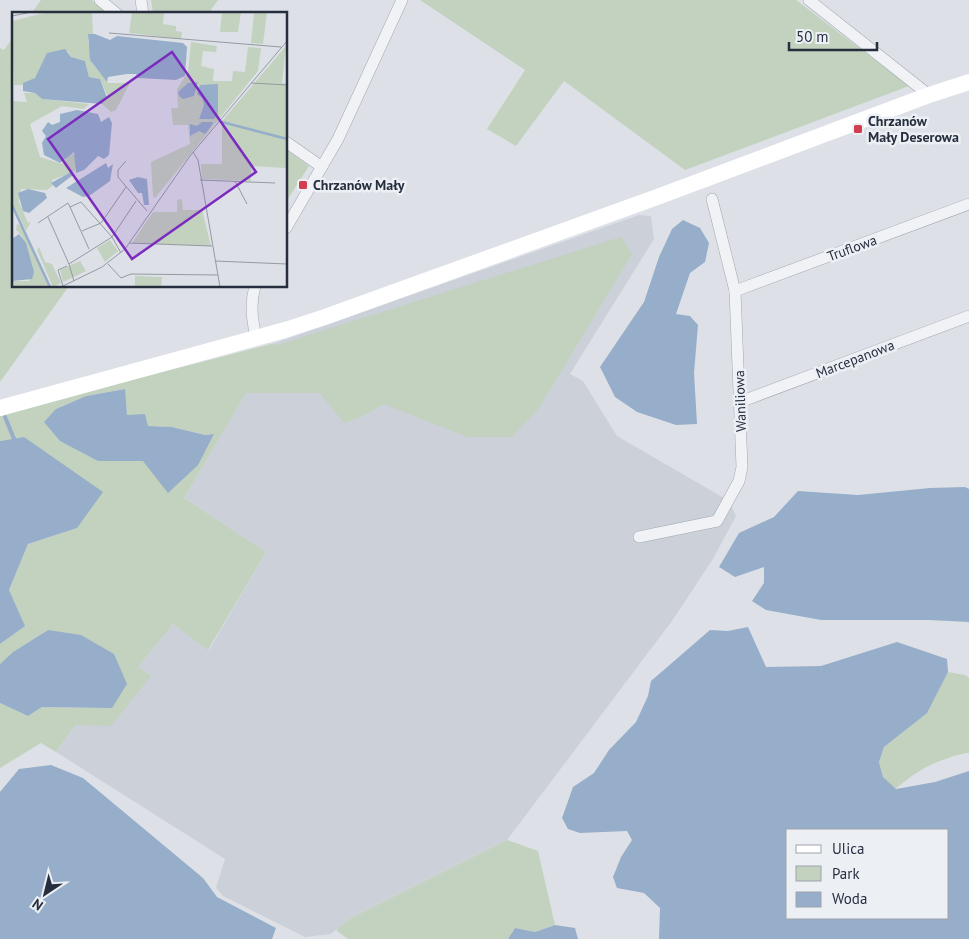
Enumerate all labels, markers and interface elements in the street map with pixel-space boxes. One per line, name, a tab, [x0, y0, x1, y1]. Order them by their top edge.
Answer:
inset map	[12, 12, 288, 288]
scale bar	[789, 20, 876, 52]
text: 50 m	[796, 27, 829, 46]
place label: Chrzanów Mały Deserowa	[868, 112, 959, 146]
marker: Chrzanów Mały Deserowa	[852, 123, 864, 135]
place label: Chrzanów Mały	[313, 176, 405, 194]
marker: Chrzanów Mały	[297, 179, 309, 191]
street label: Truflowa	[825, 231, 879, 265]
street label: Marcepanowa	[813, 336, 897, 382]
street label: Waniliowa	[730, 370, 750, 432]
legend	[786, 829, 949, 919]
text: Ulica	[832, 839, 864, 858]
text: Park	[832, 864, 860, 883]
north arrow	[20, 869, 70, 919]
text: Woda	[832, 889, 867, 908]
text: N	[29, 895, 46, 915]

